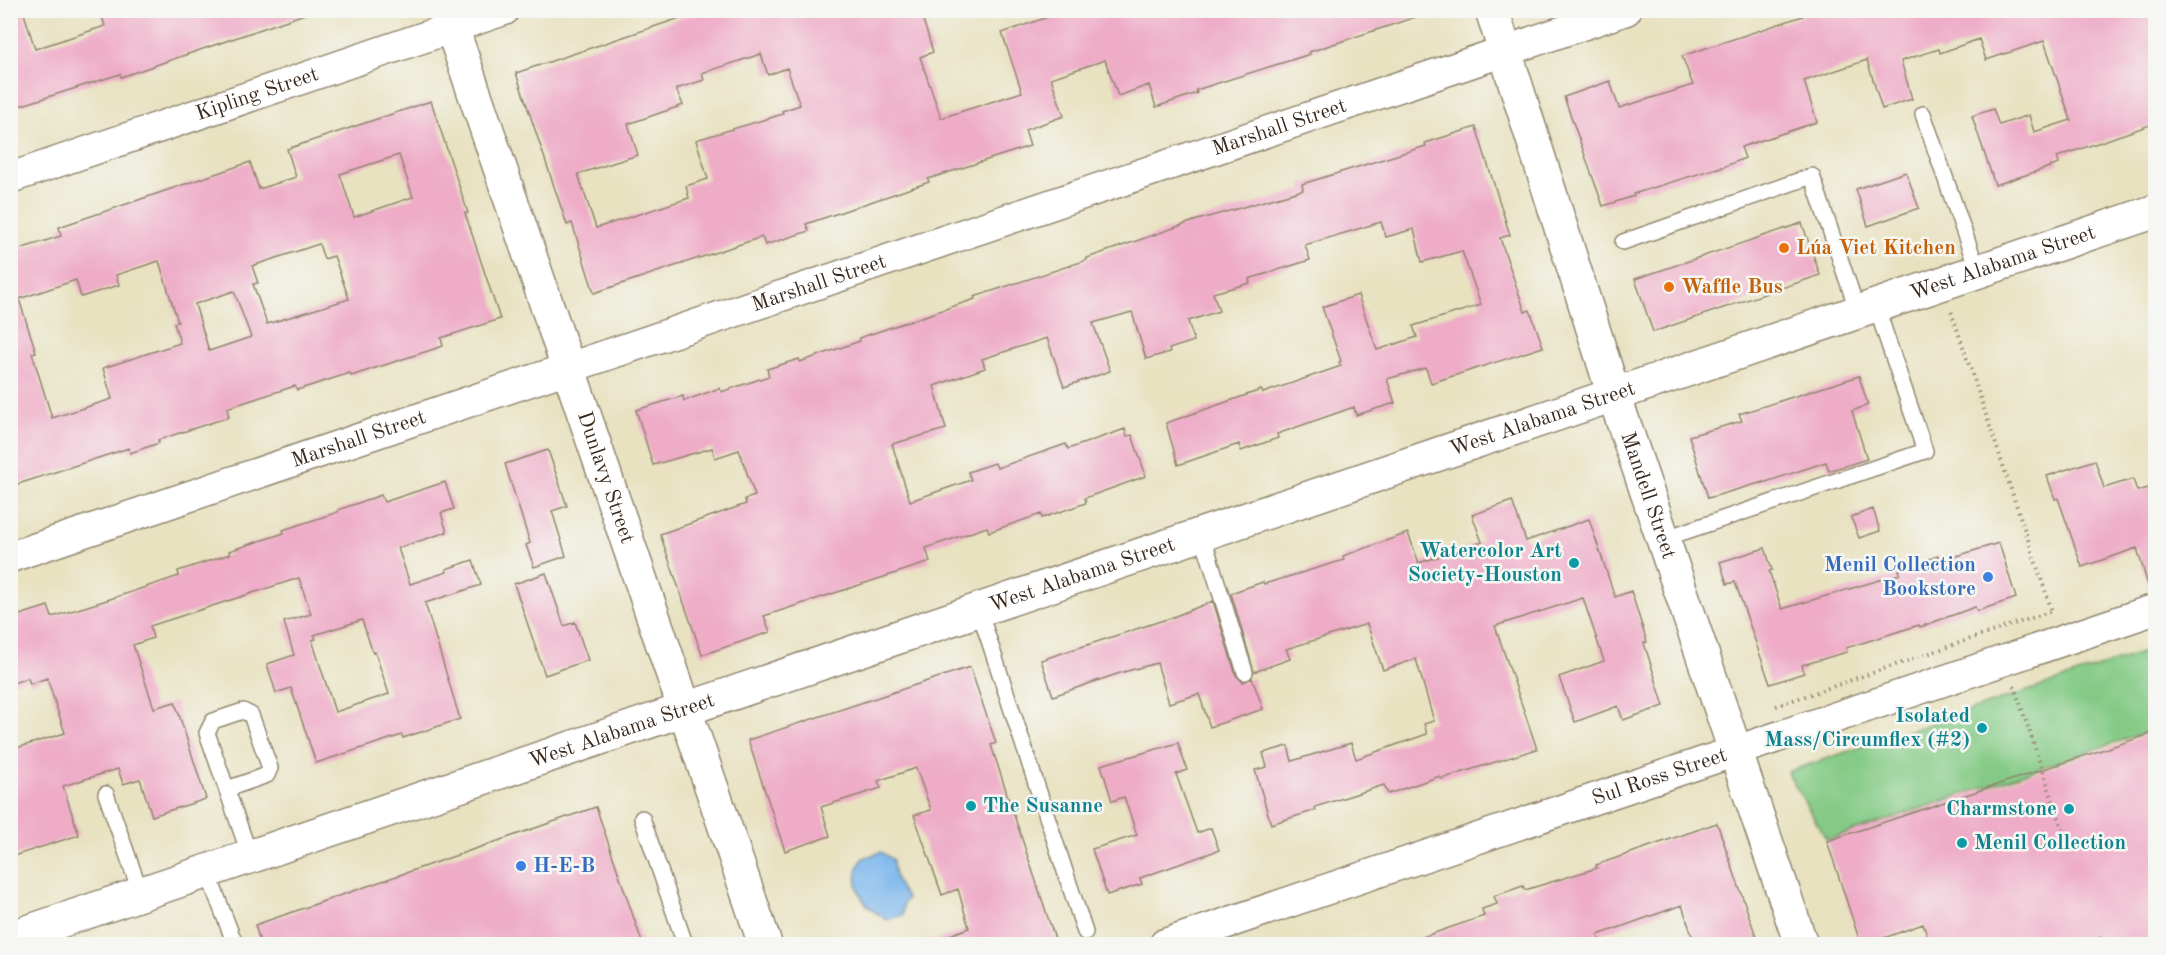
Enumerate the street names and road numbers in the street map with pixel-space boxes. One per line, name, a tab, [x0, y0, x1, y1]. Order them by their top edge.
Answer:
street label: Kipling Street	[193, 63, 321, 125]
street label: Marshall Street	[1209, 95, 1349, 160]
street label: West Alabama Street	[1907, 222, 2098, 304]
street label: Marshall Street	[749, 251, 889, 316]
street label: West Alabama Street	[1447, 378, 1638, 460]
street label: Marshall Street	[289, 407, 428, 471]
street label: Dunlavy Street	[573, 409, 638, 546]
street label: Mandell Street	[1617, 429, 1680, 562]
street label: West Alabama Street	[987, 534, 1178, 616]
street label: West Alabama Street	[526, 690, 717, 772]
street label: Sul Ross Street	[1589, 744, 1730, 809]

